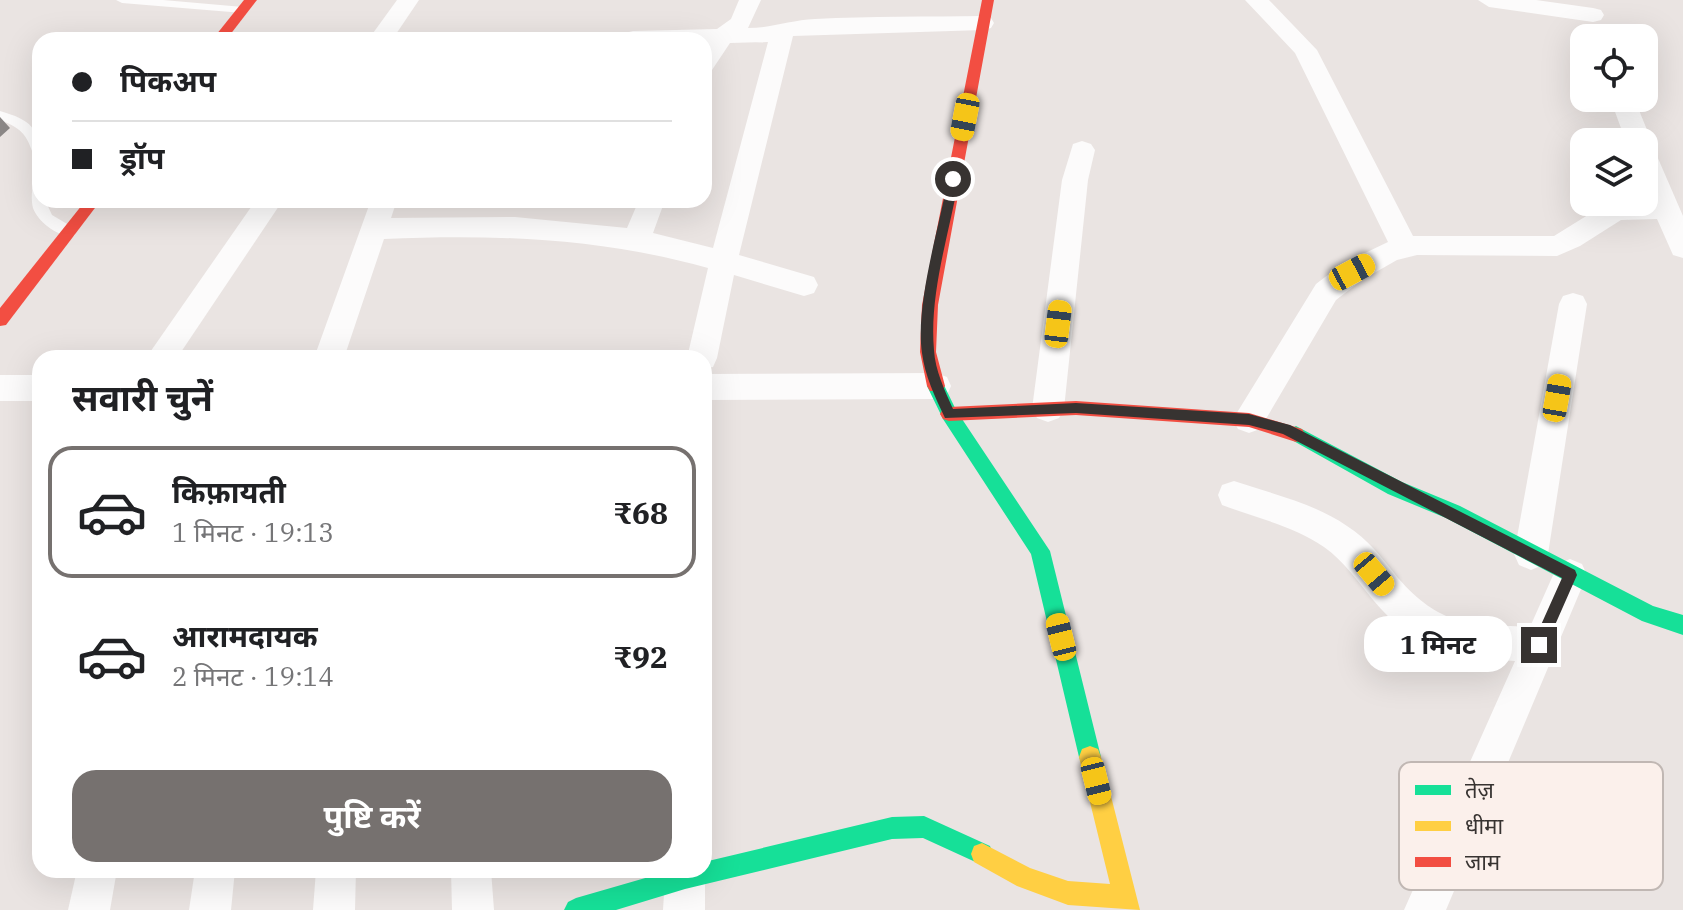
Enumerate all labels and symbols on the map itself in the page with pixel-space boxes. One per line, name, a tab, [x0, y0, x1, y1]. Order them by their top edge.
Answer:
car	[949, 91, 981, 143]
route start	[935, 161, 971, 197]
car	[1325, 250, 1379, 294]
car	[1043, 299, 1073, 349]
car	[1541, 372, 1573, 424]
car	[1349, 548, 1399, 600]
car	[1044, 611, 1078, 663]
callout: 1 मिनट	[1363, 617, 1511, 673]
route end	[1521, 627, 1557, 663]
car	[1079, 755, 1113, 807]
legend	[1399, 762, 1663, 890]
text: तेज़	[1465, 775, 1495, 804]
text: धीमा	[1465, 811, 1503, 840]
text: जाम	[1465, 847, 1501, 876]

